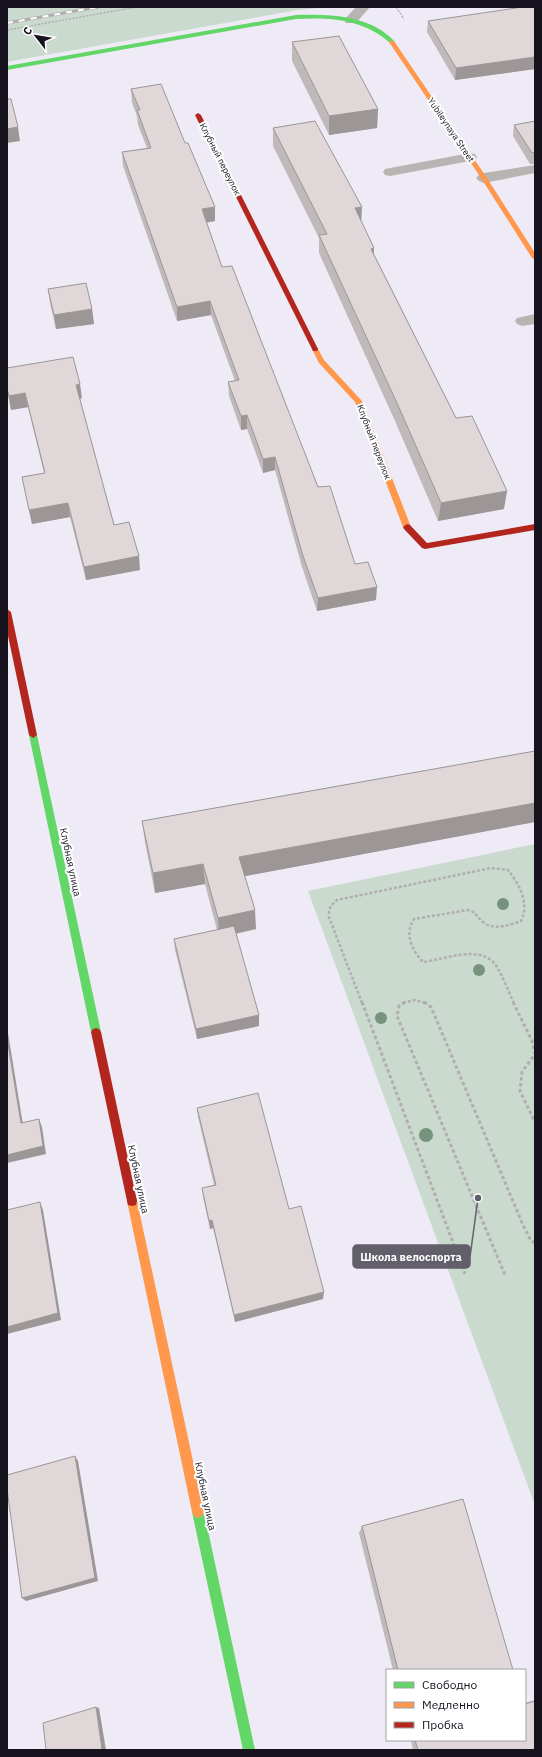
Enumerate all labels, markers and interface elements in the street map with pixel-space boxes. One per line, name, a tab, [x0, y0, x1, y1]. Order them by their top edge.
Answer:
north arrow	[16, 16, 56, 56]
text: С	[20, 24, 35, 38]
street label: Yubileynaya Street	[426, 95, 477, 164]
street label: Клубный переулок	[197, 121, 243, 197]
street label: Клубный переулок	[355, 403, 394, 481]
street label: Клубная улица	[57, 827, 84, 898]
street label: Клубная улица	[125, 1144, 152, 1215]
callout: Школа велоспорта	[353, 1245, 470, 1268]
text: Школа велоспорта	[360, 1250, 462, 1264]
street label: Клубная улица	[192, 1461, 219, 1532]
legend	[386, 1669, 526, 1741]
text: Свободно	[422, 1677, 478, 1692]
text: Медленно	[422, 1697, 480, 1712]
text: Пробка	[422, 1717, 464, 1732]

